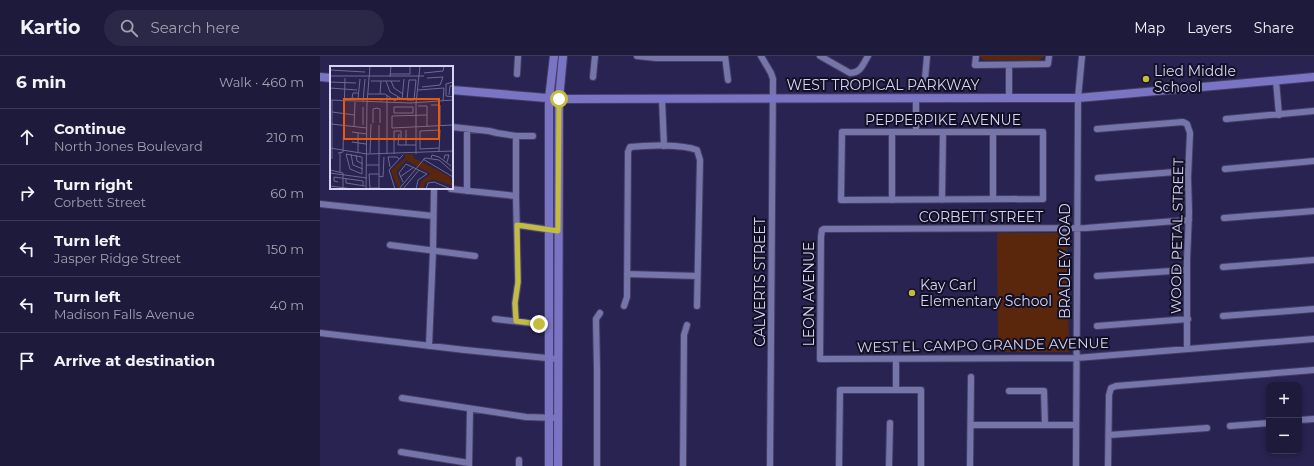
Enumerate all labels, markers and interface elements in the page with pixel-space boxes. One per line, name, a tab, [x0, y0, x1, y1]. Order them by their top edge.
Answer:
search box	[104, 10, 384, 46]
text: Kartio	[20, 16, 80, 39]
icon: search	[118, 17, 140, 39]
text: Search here	[150, 18, 240, 37]
text: Map	[1134, 19, 1165, 37]
text: Layers	[1187, 19, 1232, 37]
text: Share	[1254, 19, 1294, 37]
place label: Lied Middle School	[1154, 62, 1236, 96]
inset map	[330, 66, 453, 189]
text: 6 min	[16, 72, 66, 92]
text: Walk · 460 m	[219, 74, 304, 90]
marker: Lied Middle School	[1141, 74, 1151, 84]
street label: WEST TROPICAL PARKWAY	[787, 76, 980, 94]
route start	[550, 90, 568, 108]
street label: PEPPERPIKE AVENUE	[865, 111, 1021, 129]
text: Continue	[54, 119, 126, 138]
icon: ahead	[16, 126, 38, 148]
text: 210 m	[266, 129, 304, 145]
text: North Jones Boulevard	[54, 138, 203, 154]
street label: WOOD PETAL STREET	[1167, 158, 1187, 314]
text: Turn right	[54, 175, 133, 194]
icon: right	[16, 182, 38, 204]
text: 60 m	[270, 185, 304, 201]
text: Corbett Street	[54, 194, 146, 210]
street label: BRADLEY ROAD	[1056, 203, 1074, 319]
street label: CORBETT STREET	[919, 208, 1043, 226]
street label: CALVERTS STREET	[751, 217, 769, 347]
text: Turn left	[54, 231, 121, 250]
icon: left	[16, 238, 38, 260]
text: 150 m	[266, 241, 304, 257]
street label: LEON AVENUE	[800, 242, 818, 346]
text: Jasper Ridge Street	[54, 250, 181, 266]
place label: Kay Carl Elementary School	[920, 276, 1052, 310]
text: Turn left	[54, 287, 121, 306]
marker: Kay Carl Elementary School	[907, 288, 917, 298]
icon: left	[16, 294, 38, 316]
text: 40 m	[270, 297, 304, 313]
text: Madison Falls Avenue	[54, 306, 195, 322]
route end	[530, 315, 548, 333]
street label: WEST EL CAMPO GRANDE AVENUE	[857, 334, 1109, 356]
icon: arrive	[16, 350, 38, 372]
text: Arrive at destination	[54, 351, 215, 370]
map controls	[1266, 382, 1302, 454]
button: +	[1266, 382, 1302, 418]
button: −	[1266, 418, 1302, 454]

